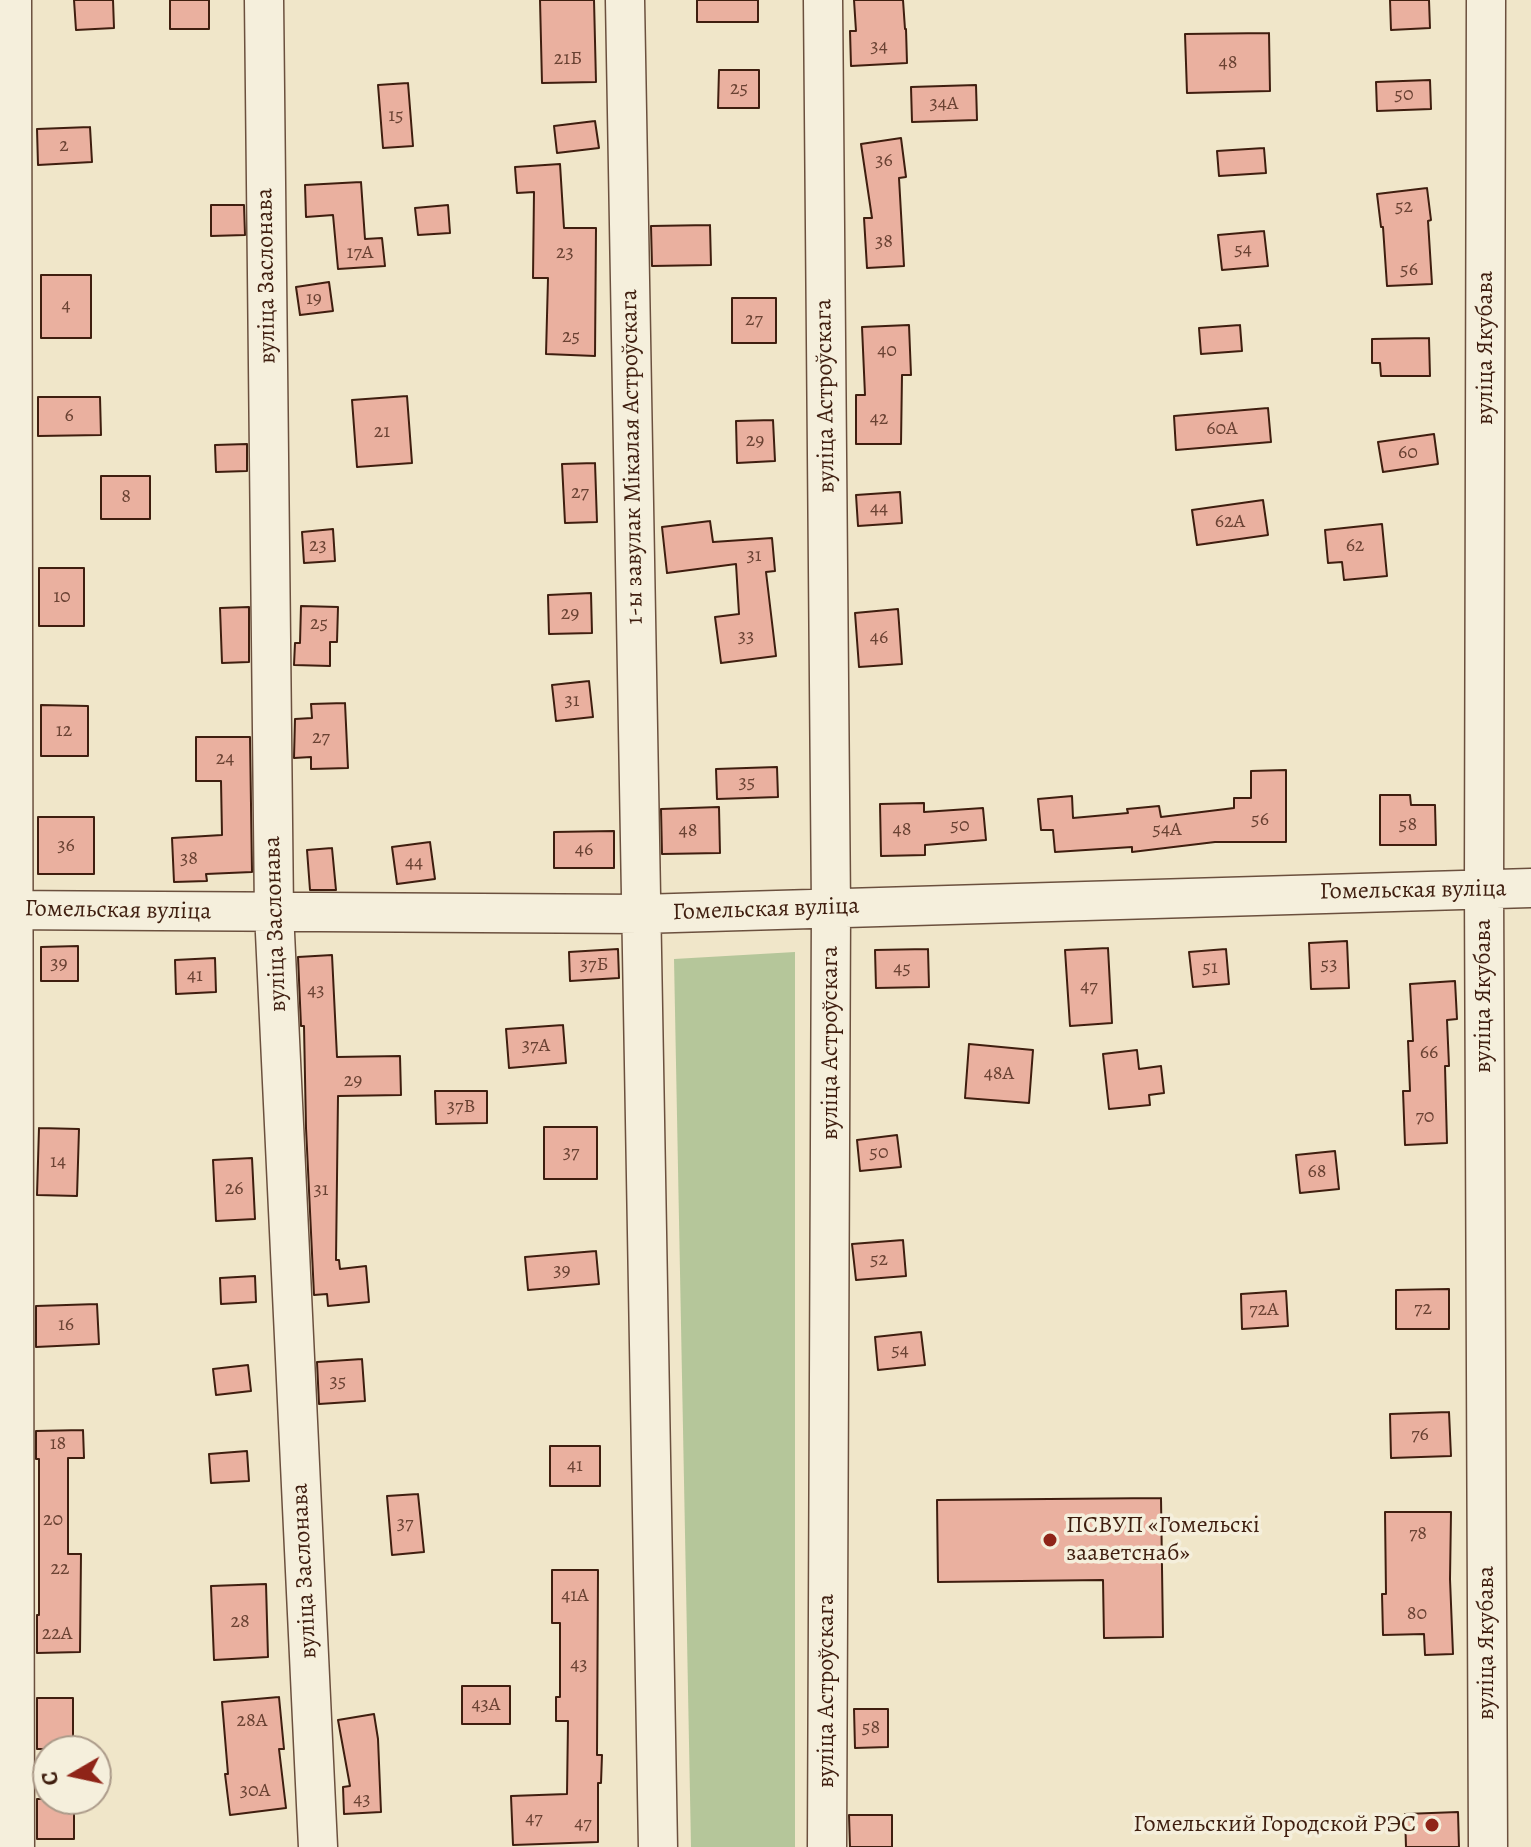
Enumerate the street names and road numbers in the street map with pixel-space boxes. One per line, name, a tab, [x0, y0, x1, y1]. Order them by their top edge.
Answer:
street label: вуліца Заслонава	[251, 188, 283, 364]
street label: вуліца Якубава	[1472, 271, 1500, 425]
street label: 1-ы завулак Мікалая Астроўскага	[616, 289, 650, 625]
street label: вуліца Астроўскага	[810, 299, 842, 493]
street label: вуліца Заслонава	[259, 836, 293, 1012]
street label: Гомельская вуліца	[1319, 875, 1507, 907]
street label: Гомельская вуліца	[672, 892, 860, 928]
street label: Гомельская вуліца	[24, 895, 212, 927]
street label: вуліца Якубава	[1470, 919, 1498, 1073]
street label: вуліца Астроўскага	[817, 946, 845, 1140]
street label: вуліца Заслонава	[286, 1482, 324, 1660]
street label: вуліца Якубава	[1473, 1566, 1501, 1720]
street label: вуліца Астроўскага	[813, 1594, 841, 1788]

